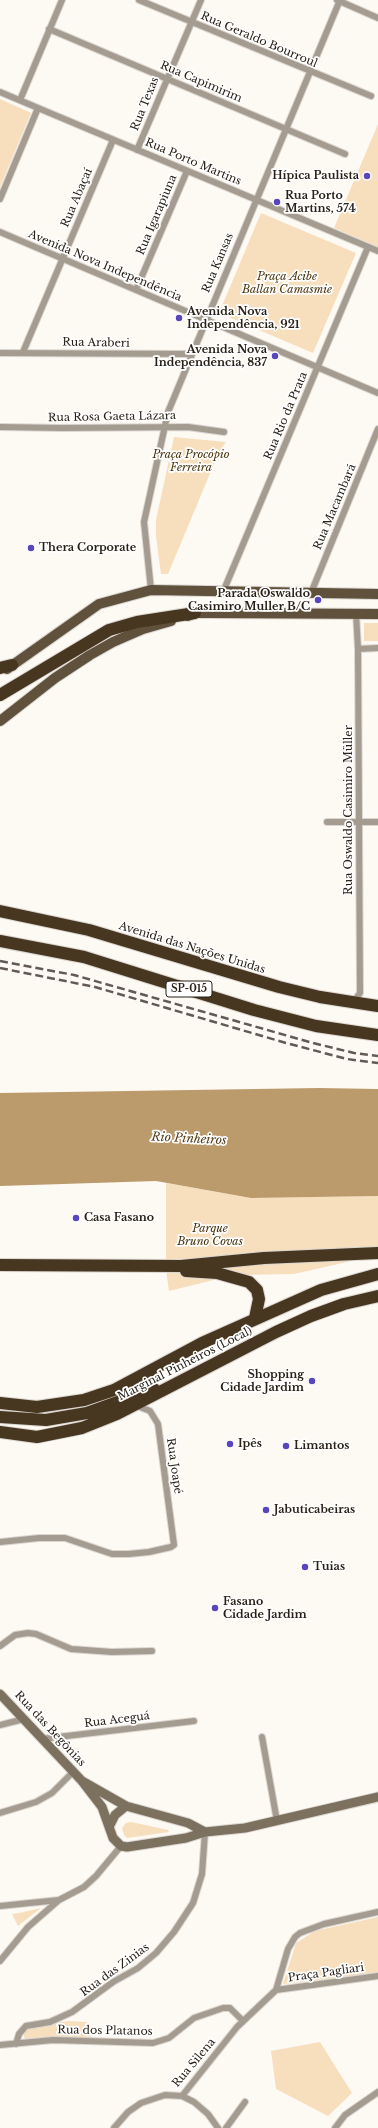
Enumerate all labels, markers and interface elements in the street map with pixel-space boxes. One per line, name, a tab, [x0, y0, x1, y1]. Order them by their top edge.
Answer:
street label: Rua Geraldo Bourroul	[199, 9, 319, 71]
street label: Rua Capimirim	[158, 59, 244, 105]
street label: Rua Texas	[128, 75, 162, 133]
street label: Rua Porto Martins	[143, 136, 243, 188]
street label: Rua Abaçaí	[59, 167, 95, 229]
place label: Hípica Paulista	[272, 169, 359, 183]
marker: Hípica Paulista	[362, 171, 372, 181]
street label: Rua Igarapiuna	[134, 173, 180, 257]
place label: Rua Porto Martins, 574	[285, 189, 356, 215]
marker: Rua Porto Martins, 574	[272, 197, 282, 207]
street label: Avenida Nova Independência	[26, 228, 184, 304]
street label: Rua Kansas	[199, 231, 237, 295]
park label: Praça Acibe Ballan Camasmie	[242, 270, 332, 296]
place label: Avenida Nova Independência, 921	[187, 305, 300, 331]
marker: Avenida Nova Independência, 921	[174, 313, 184, 323]
street label: Rua Araberi	[62, 336, 130, 350]
place label: Avenida Nova Independência, 837	[154, 343, 267, 369]
marker: Avenida Nova Independência, 837	[270, 351, 280, 361]
street label: Rua Rio da Prata	[262, 370, 310, 462]
street label: Rua Rosa Gaeta Lázara	[48, 409, 176, 425]
park label: Praça Procópio Ferreira	[152, 448, 230, 474]
street label: Rua Macambará	[311, 462, 359, 552]
place label: Thera Corporate	[39, 541, 136, 555]
marker: Thera Corporate	[26, 543, 36, 553]
place label: Parada Oswaldo Casimiro Muller B/C	[188, 587, 310, 613]
marker: Parada Oswaldo Casimiro Muller B/C	[313, 595, 323, 605]
street label: Rua Oswaldo Casimiro Müller	[342, 725, 356, 895]
street label: Avenida das Nações Unidas	[117, 919, 267, 977]
road number: SP-015	[166, 981, 212, 997]
water label: Rio Pinheiros	[151, 1130, 227, 1148]
place label: Casa Fasano	[84, 1211, 154, 1225]
marker: Casa Fasano	[71, 1213, 81, 1223]
park label: Parque Bruno Covas	[177, 1222, 243, 1248]
street label: Marginal Pinheiros (Local)	[116, 1324, 254, 1404]
place label: Shopping Cidade Jardim	[220, 1368, 304, 1394]
marker: Shopping Cidade Jardim	[307, 1376, 317, 1386]
street label: Rua Joapé	[164, 1437, 184, 1495]
place label: Ipês	[238, 1437, 262, 1451]
marker: Ipês	[225, 1439, 235, 1449]
place label: Limantos	[294, 1439, 349, 1453]
marker: Limantos	[281, 1441, 291, 1451]
place label: Jabuticabeiras	[274, 1503, 355, 1517]
marker: Jabuticabeiras	[261, 1505, 271, 1515]
place label: Tuias	[313, 1560, 345, 1574]
marker: Tuias	[300, 1562, 310, 1572]
place label: Fasano Cidade Jardim	[223, 1595, 307, 1621]
marker: Fasano Cidade Jardim	[210, 1603, 220, 1613]
street label: Rua das Begônias	[12, 1689, 88, 1769]
street label: Rua Aceguá	[84, 1709, 150, 1731]
street label: Rua das Zinias	[78, 1941, 152, 1999]
street label: Praça Pagliari	[287, 1961, 365, 1985]
street label: Rua dos Platanos	[57, 2024, 153, 2038]
street label: Rua Silena	[170, 2036, 218, 2090]

